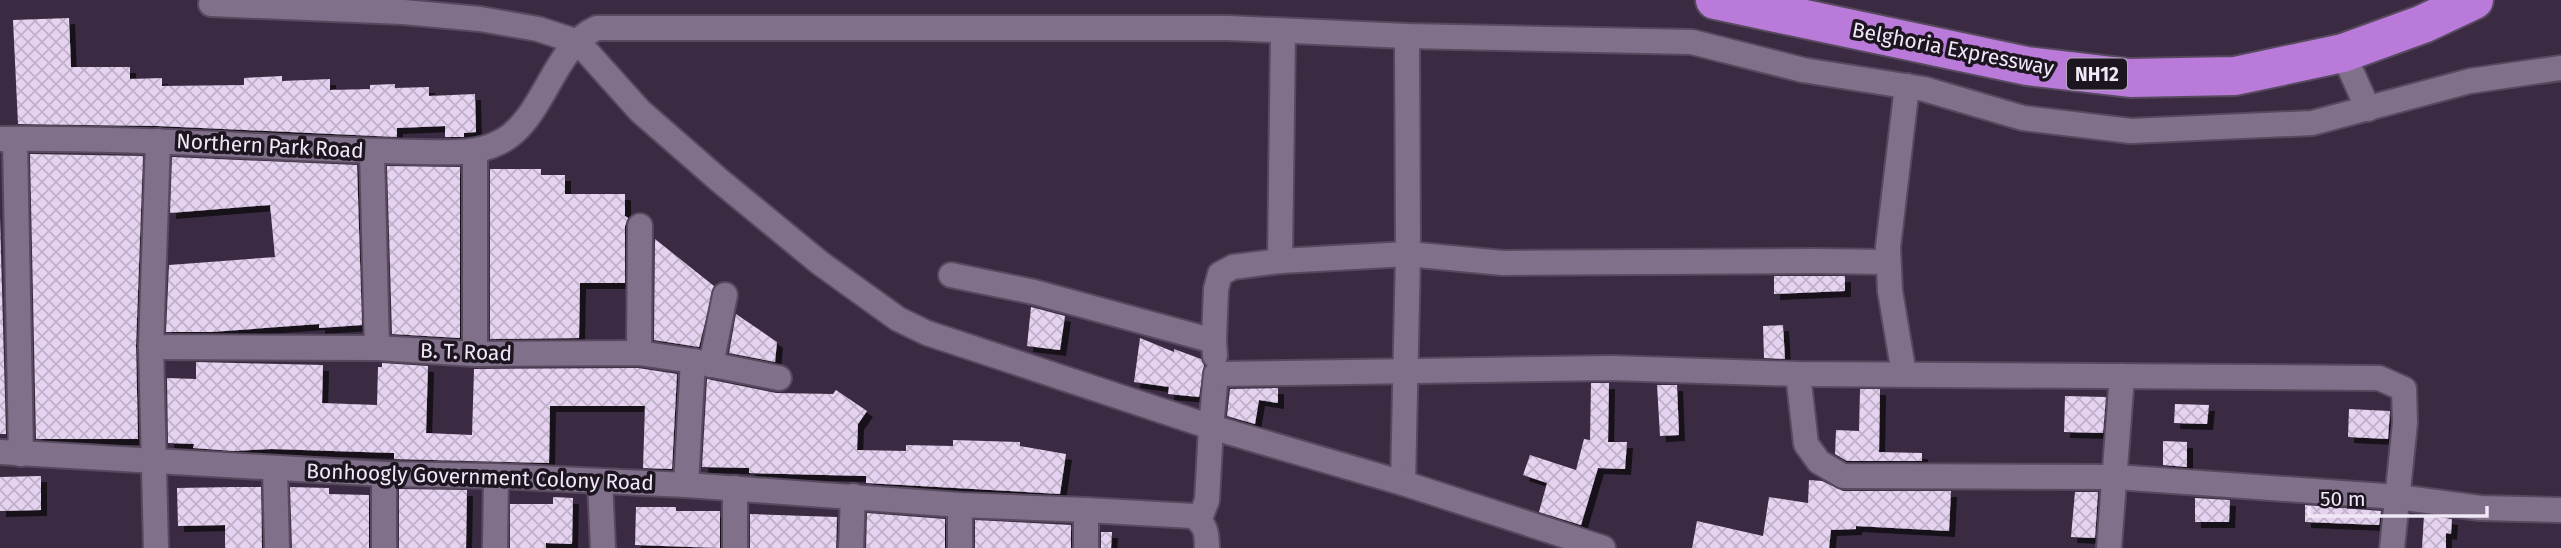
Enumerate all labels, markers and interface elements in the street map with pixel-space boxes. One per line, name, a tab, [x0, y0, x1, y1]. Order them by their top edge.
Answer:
street label: Belghoria Expressway	[1850, 17, 2057, 81]
road number: NH12	[2067, 58, 2127, 90]
street label: Northern Park Road	[176, 128, 364, 164]
street label: B. T. Road	[420, 337, 512, 367]
street label: Bonhoogly Government Colony Road	[306, 458, 654, 496]
scale bar	[2309, 475, 2488, 518]
text: 50 m	[2320, 486, 2366, 512]

